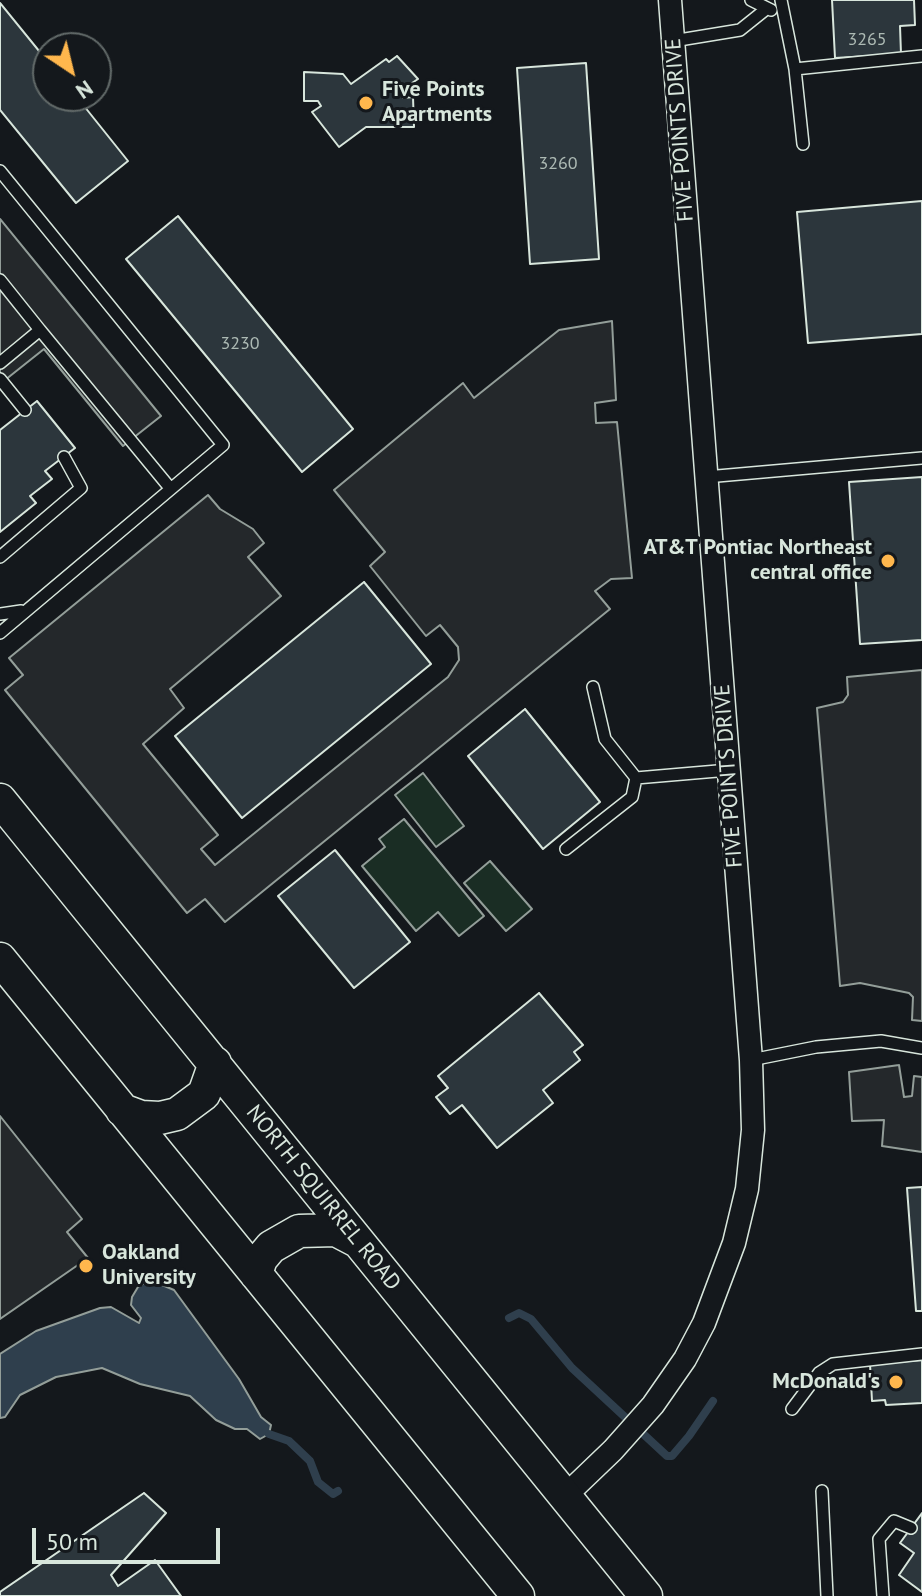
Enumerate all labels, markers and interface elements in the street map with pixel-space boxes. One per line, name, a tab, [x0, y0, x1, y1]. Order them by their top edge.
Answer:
house number: 3265	[847, 29, 887, 51]
north arrow	[32, 32, 112, 112]
street label: FIVE POINTS DRIVE	[660, 37, 700, 223]
text: N	[71, 74, 99, 106]
place label: Five Points Apartments	[382, 77, 492, 128]
marker: Five Points Apartments	[357, 94, 375, 112]
house number: 3260	[538, 153, 578, 175]
house number: 3230	[220, 333, 260, 355]
place label: AT&T Pontiac Northeast central office	[643, 535, 872, 586]
marker: AT&T Pontiac Northeast central office	[879, 552, 897, 570]
street label: FIVE POINTS DRIVE	[709, 683, 749, 869]
street label: NORTH SQUIRREL ROAD	[240, 1100, 406, 1296]
place label: Oakland University	[102, 1240, 196, 1292]
marker: Oakland University	[77, 1257, 95, 1275]
place label: McDonald's	[772, 1369, 880, 1395]
marker: McDonald's	[887, 1373, 905, 1391]
scale bar	[36, 1512, 224, 1562]
text: 50 m	[46, 1526, 98, 1557]

